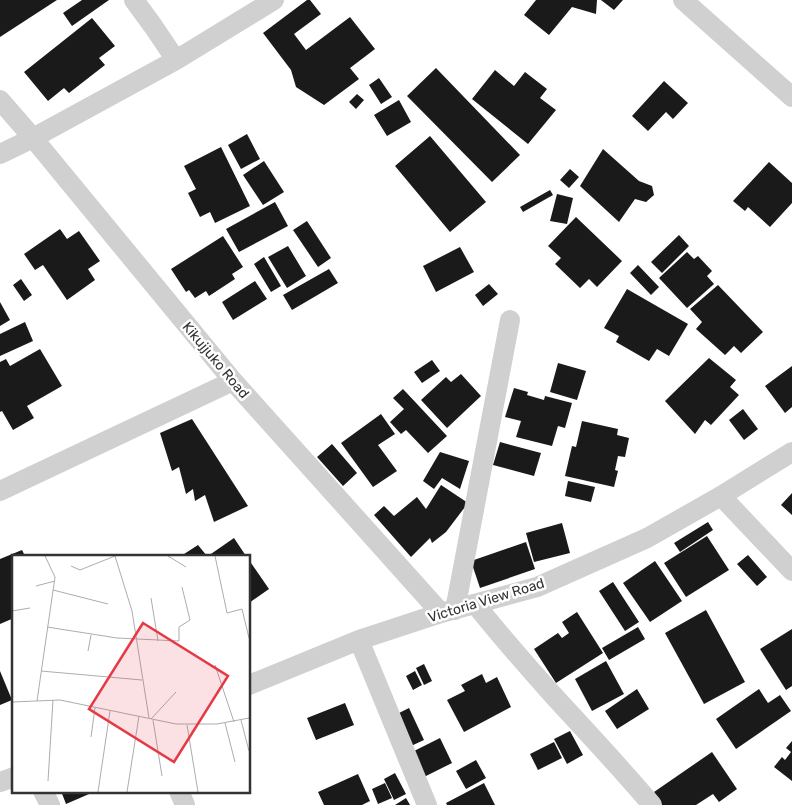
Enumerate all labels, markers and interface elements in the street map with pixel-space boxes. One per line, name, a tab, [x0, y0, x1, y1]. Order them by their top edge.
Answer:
street label: Kikujjuko Road	[179, 319, 253, 402]
inset map	[12, 555, 250, 792]
street label: Victoria View Road	[426, 575, 546, 626]

